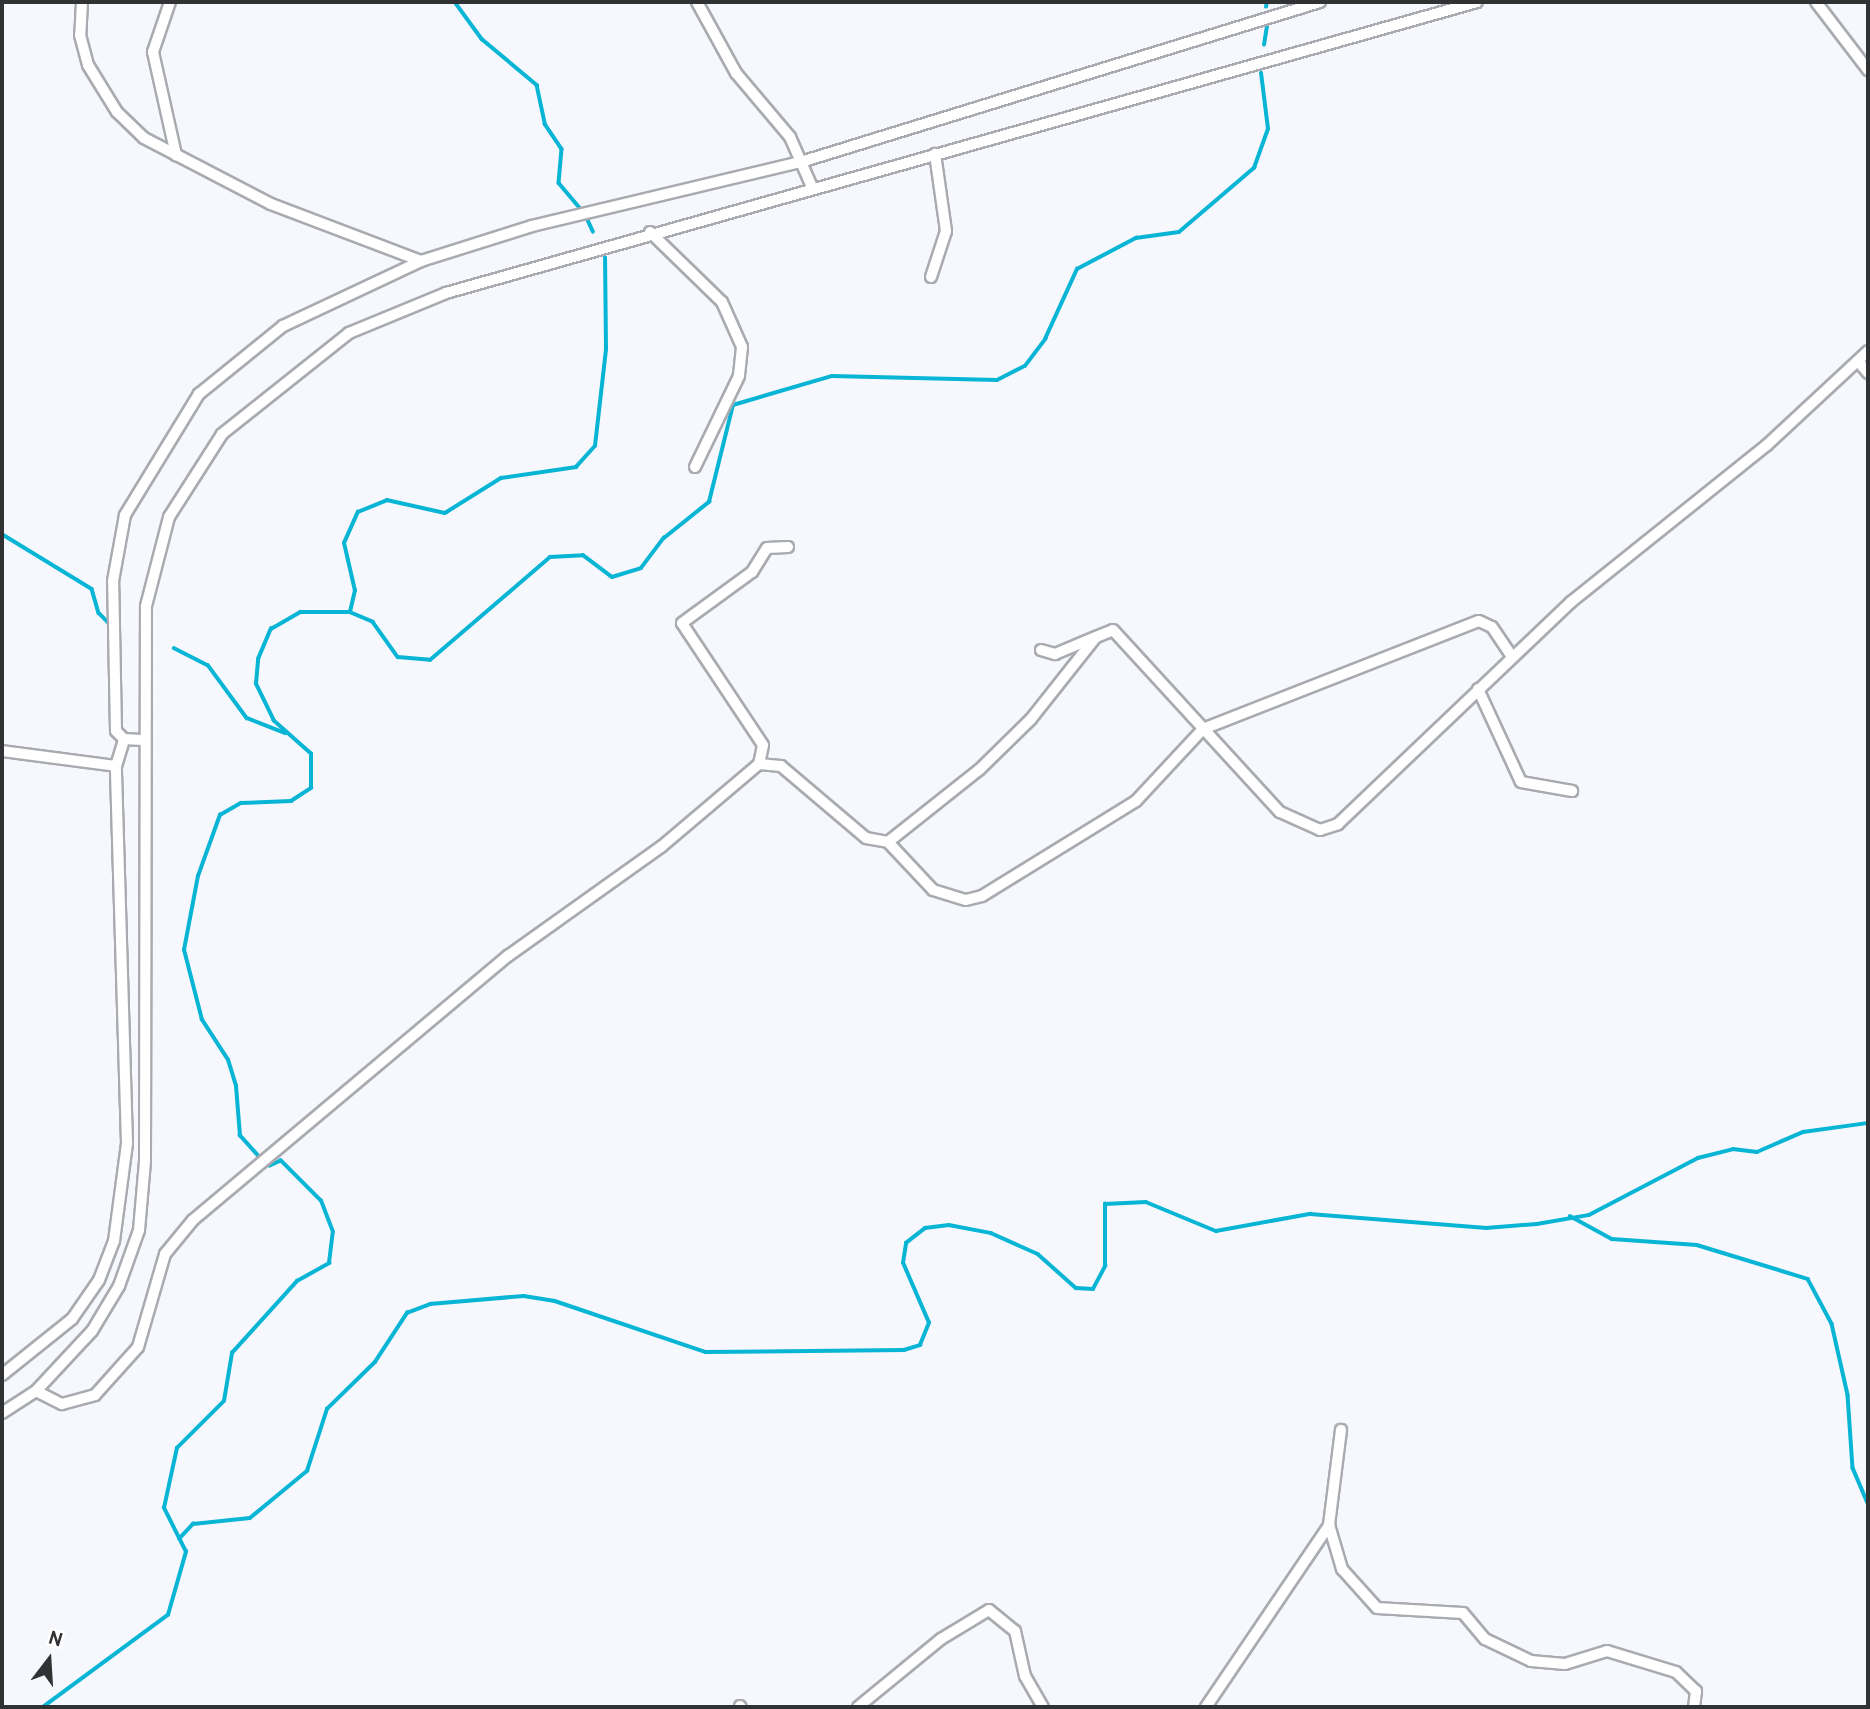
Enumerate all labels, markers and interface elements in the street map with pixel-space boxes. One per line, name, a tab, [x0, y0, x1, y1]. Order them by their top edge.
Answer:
north arrow	[14, 1625, 84, 1695]
text: N	[45, 1626, 65, 1653]

